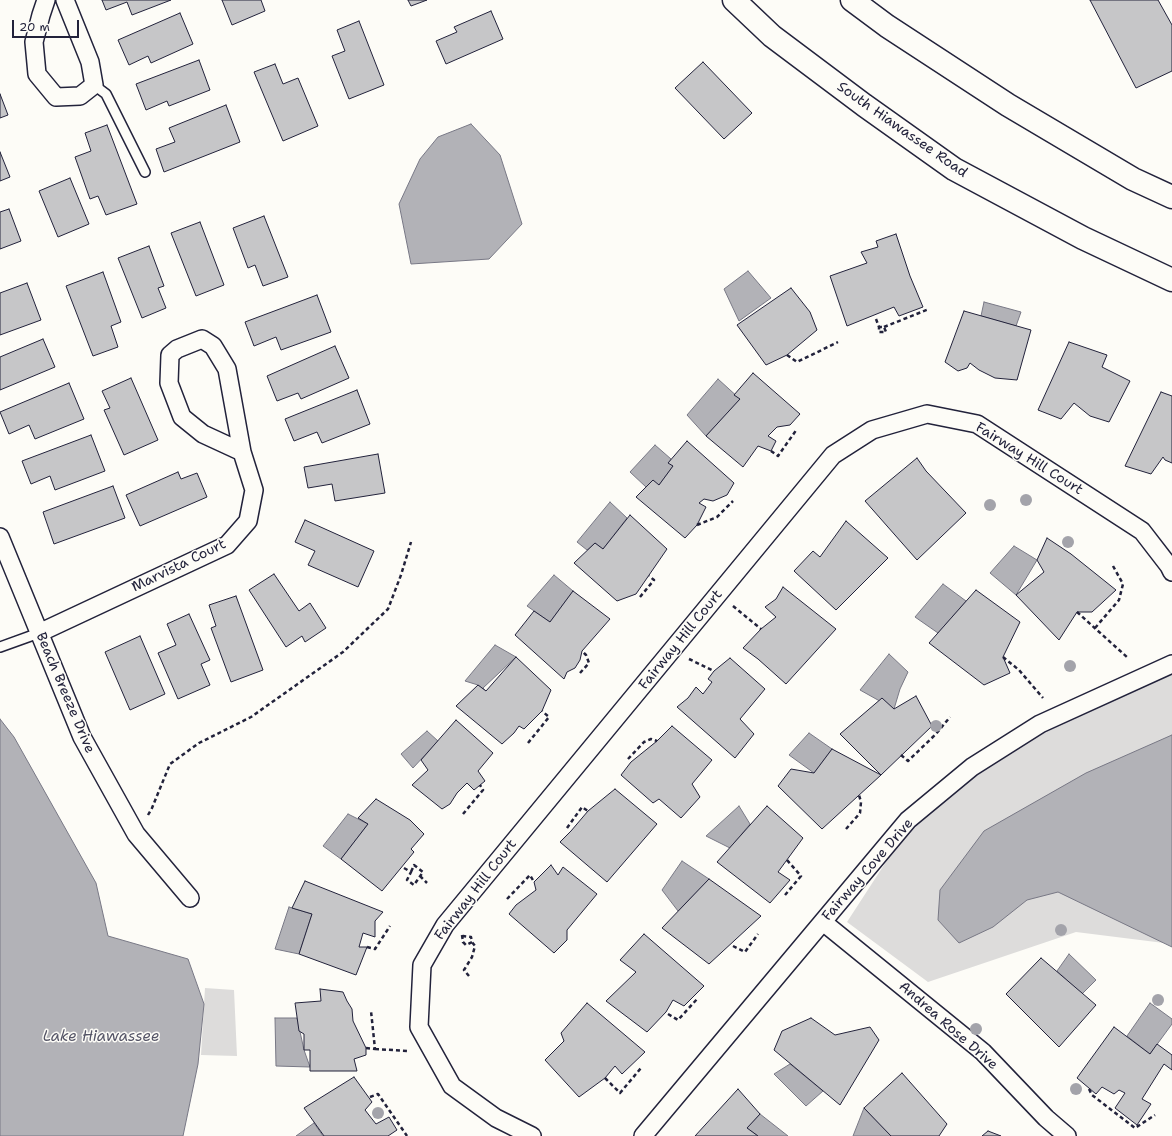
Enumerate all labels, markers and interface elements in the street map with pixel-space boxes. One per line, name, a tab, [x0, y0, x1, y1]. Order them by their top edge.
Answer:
scale bar	[14, 12, 81, 38]
text: 20 m	[19, 19, 50, 35]
street label: South Hiawassee Road	[834, 79, 970, 181]
street label: Fairway Hill Court	[972, 419, 1086, 499]
street label: Marvista Court	[129, 536, 229, 596]
street label: Fairway Hill Court	[636, 587, 726, 693]
street label: Beach Breeze Drive	[32, 630, 98, 756]
street label: Fairway Cove Drive	[819, 815, 917, 925]
street label: Fairway Hill Court	[431, 836, 521, 944]
street label: Andrea Rose Drive	[895, 978, 1001, 1074]
water label: Lake Hiawassee	[43, 1028, 159, 1046]

